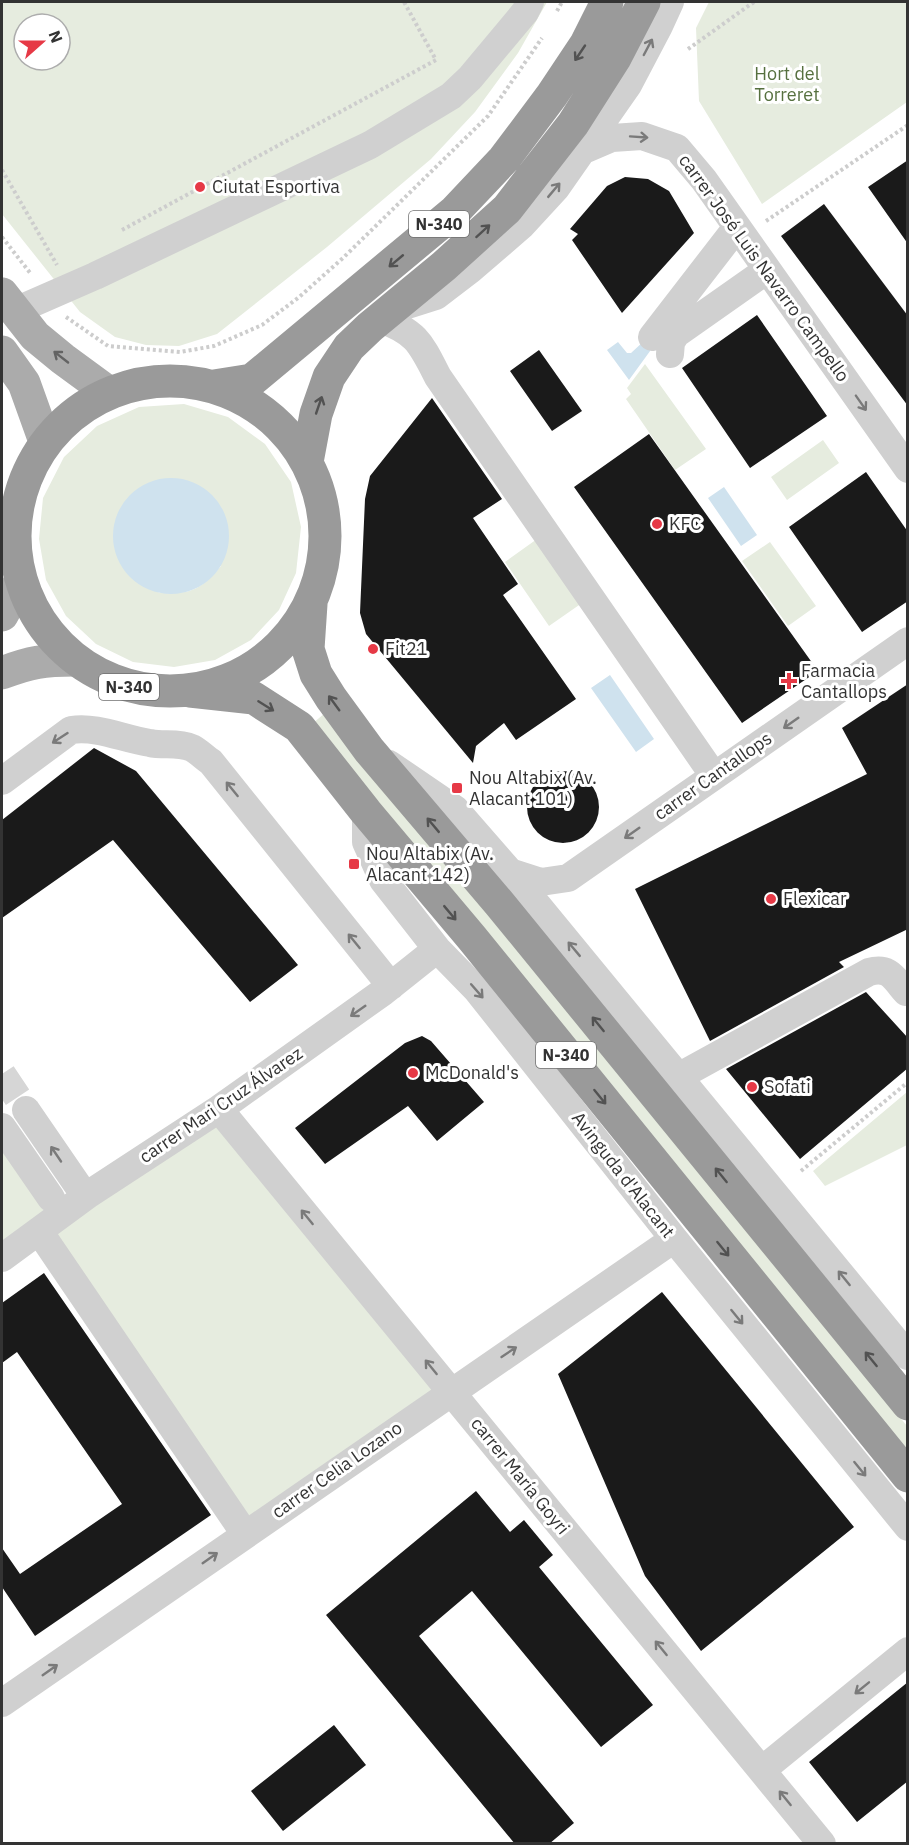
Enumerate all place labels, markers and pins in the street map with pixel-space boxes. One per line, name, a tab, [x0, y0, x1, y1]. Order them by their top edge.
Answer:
place label: Ciutat Esportiva	[212, 175, 340, 198]
marker: Ciutat Esportiva	[193, 180, 207, 194]
place label: KFC	[669, 512, 701, 535]
marker: KFC	[650, 517, 664, 531]
place label: Fit21	[385, 637, 427, 660]
marker: Fit21	[366, 642, 380, 656]
place label: Farmacia Cantallops	[801, 659, 887, 703]
marker: Farmacia Cantallops	[782, 674, 796, 688]
place label: Nou Altabix (Av. Alacant 101)	[469, 766, 597, 810]
marker: Nou Altabix (Av. Alacant 101)	[450, 781, 464, 795]
place label: Nou Altabix (Av. Alacant 142)	[366, 842, 494, 886]
marker: Nou Altabix (Av. Alacant 142)	[347, 857, 361, 871]
place label: Flexicar	[783, 887, 847, 910]
marker: Flexicar	[764, 892, 778, 906]
place label: McDonald's	[425, 1061, 519, 1084]
marker: McDonald's	[406, 1066, 420, 1080]
place label: Sofati	[764, 1075, 811, 1098]
marker: Sofati	[745, 1080, 759, 1094]

